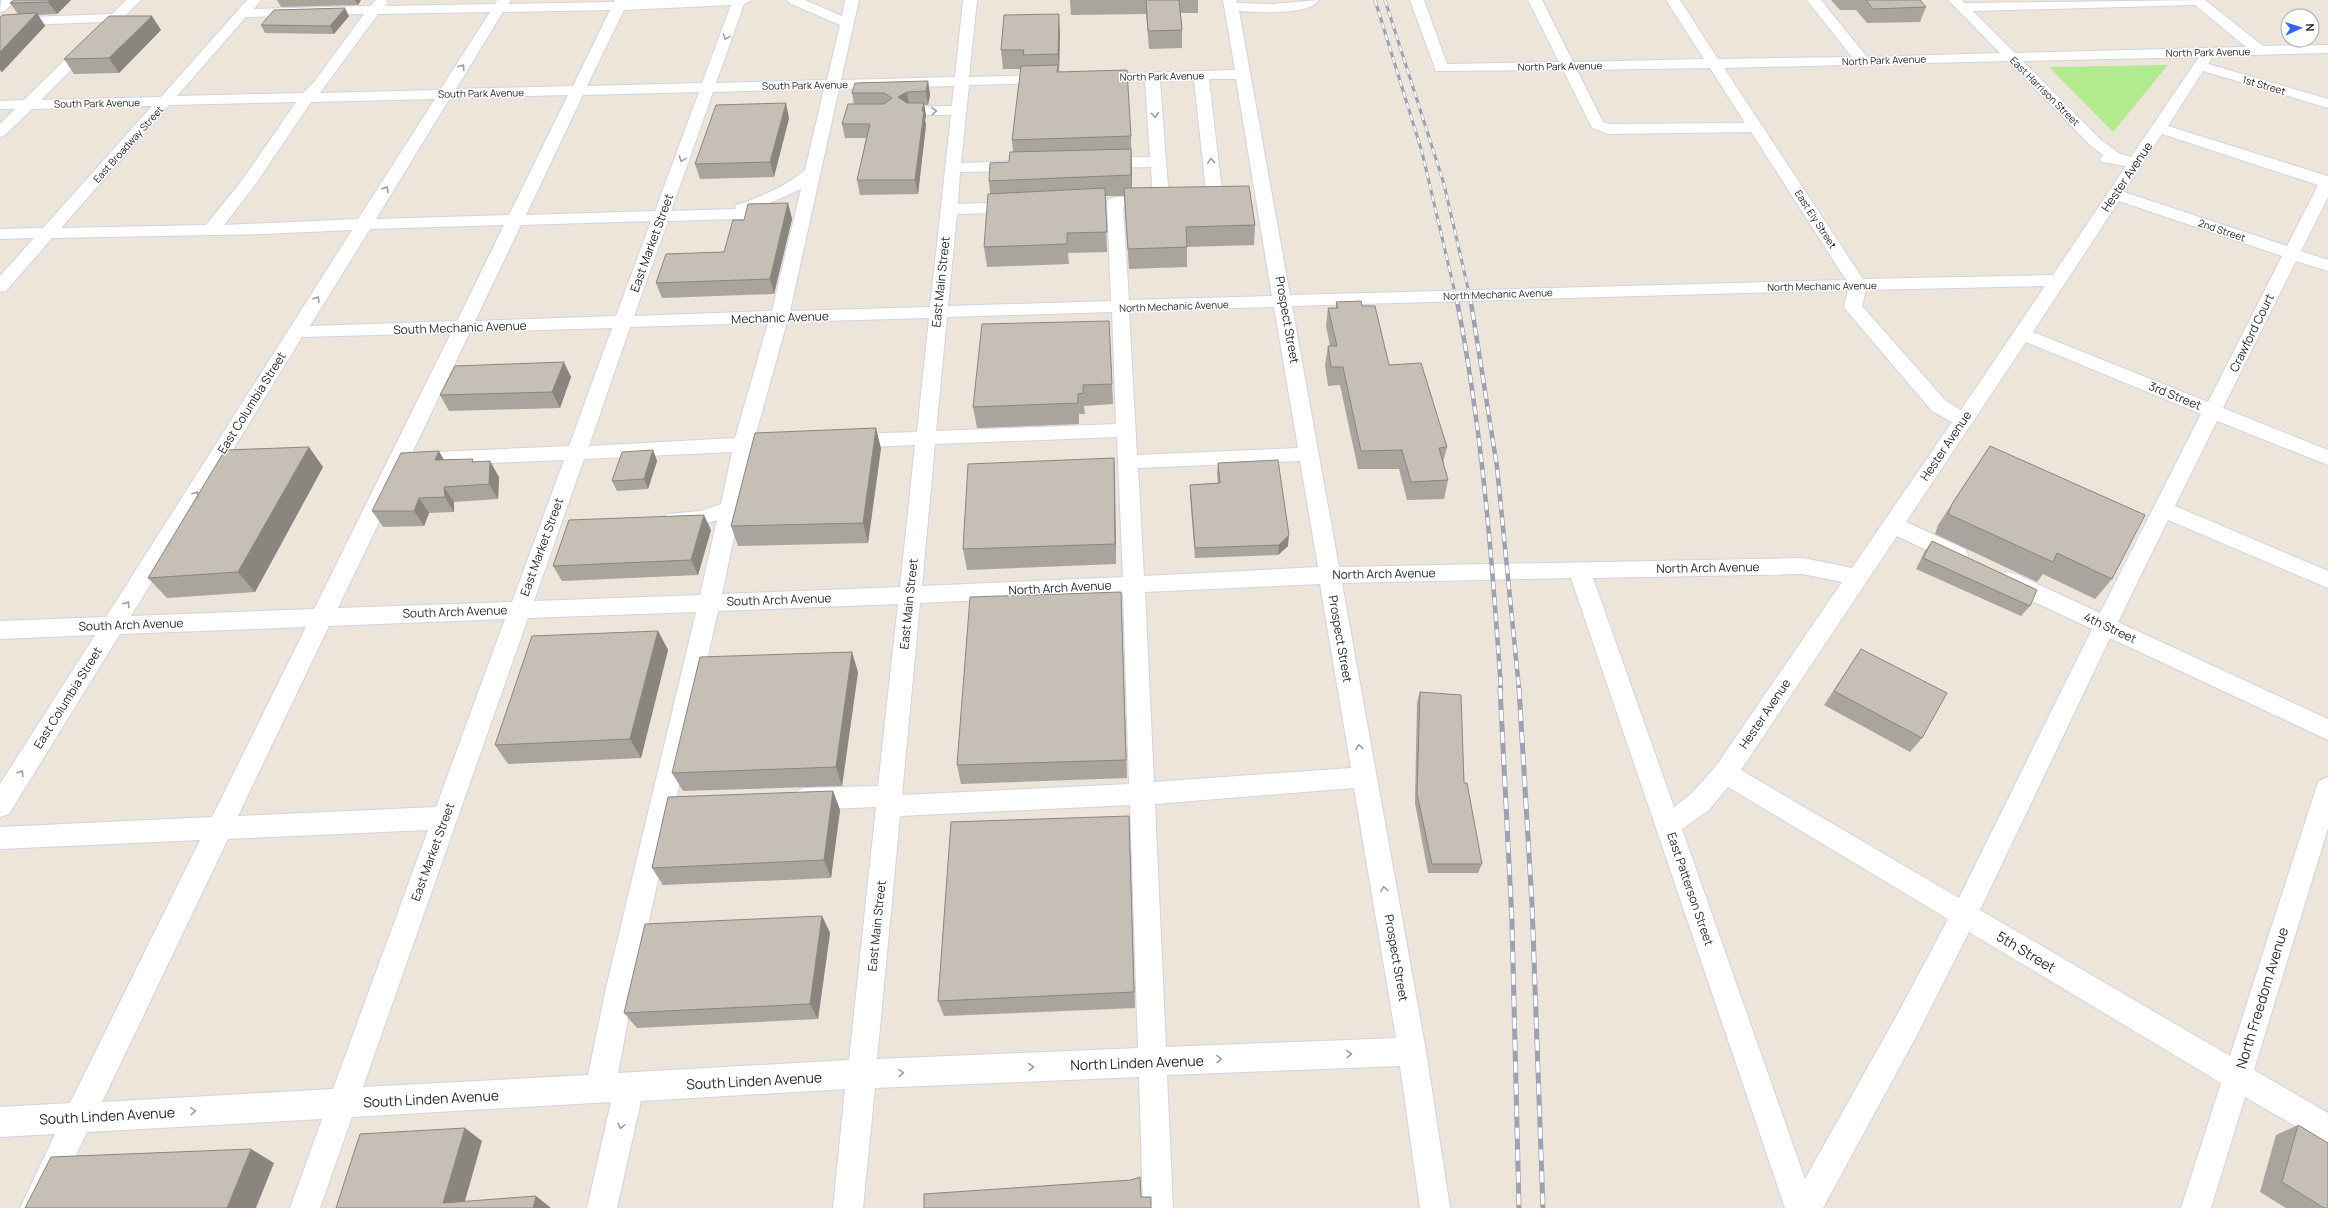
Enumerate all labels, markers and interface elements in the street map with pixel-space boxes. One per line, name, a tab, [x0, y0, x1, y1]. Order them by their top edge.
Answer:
north arrow	[2280, 8, 2320, 48]
text: N	[2303, 23, 2318, 32]
one-way arrow	[722, 33, 730, 40]
street label: North Park Avenue	[2166, 44, 2251, 60]
street label: North Park Avenue	[1842, 52, 1927, 68]
street label: East Harrison Street	[2007, 53, 2083, 129]
street label: North Park Avenue	[1518, 58, 1603, 74]
one-way arrow	[458, 64, 465, 71]
street label: North Park Avenue	[1120, 68, 1205, 84]
street label: 1st Street	[2241, 72, 2287, 98]
street label: South Park Avenue	[762, 77, 848, 93]
street label: South Park Avenue	[438, 85, 524, 101]
street label: South Park Avenue	[54, 95, 140, 111]
street label: East Broadway Street	[90, 103, 166, 185]
one-way arrow	[931, 106, 937, 115]
one-way arrow	[1151, 112, 1160, 118]
street label: Hester Avenue	[2097, 138, 2156, 215]
one-way arrow	[678, 155, 686, 162]
one-way arrow	[1206, 158, 1215, 164]
one-way arrow	[381, 186, 389, 193]
street label: East Ely Street	[1792, 187, 1840, 251]
street label: East Market Street	[626, 191, 677, 294]
street label: 2nd Street	[2197, 215, 2247, 245]
street label: East Main Street	[927, 235, 954, 328]
street label: Prospect Street	[1271, 275, 1304, 365]
street label: North Mechanic Avenue	[1767, 278, 1877, 294]
street label: North Mechanic Avenue	[1443, 285, 1553, 303]
street label: Crawford Court	[2225, 291, 2278, 375]
one-way arrow	[312, 296, 320, 303]
street label: North Mechanic Avenue	[1119, 297, 1229, 315]
street label: Mechanic Avenue	[731, 307, 829, 328]
street label: South Mechanic Avenue	[393, 317, 527, 338]
street label: East Columbia Street	[213, 348, 290, 457]
street label: 3rd Street	[2146, 377, 2204, 414]
street label: Hester Avenue	[1916, 407, 1975, 484]
one-way arrow	[191, 491, 198, 498]
street label: East Market Street	[516, 495, 567, 598]
street label: East Main Street	[895, 557, 922, 650]
street label: North Arch Avenue	[1656, 558, 1760, 577]
street label: North Arch Avenue	[1332, 564, 1436, 583]
street label: North Arch Avenue	[1008, 576, 1112, 599]
street label: South Arch Avenue	[726, 589, 832, 610]
street label: Prospect Street	[1324, 594, 1357, 684]
one-way arrow	[122, 601, 129, 608]
street label: South Arch Avenue	[402, 601, 508, 622]
street label: 4th Street	[2081, 608, 2140, 647]
street label: South Arch Avenue	[78, 614, 184, 635]
street label: East Columbia Street	[29, 643, 106, 752]
street label: Hester Avenue	[1735, 675, 1794, 752]
one-way arrow	[1355, 744, 1364, 750]
one-way arrow	[16, 770, 23, 777]
street label: East Market Street	[407, 800, 458, 903]
street label: East Patterson Street	[1663, 830, 1718, 948]
street label: East Main Street	[863, 879, 890, 972]
one-way arrow	[1380, 886, 1388, 892]
street label: Prospect Street	[1380, 913, 1413, 1003]
street label: North Freedom Avenue	[2231, 925, 2292, 1071]
street label: 5th Street	[1993, 926, 2060, 977]
one-way arrow	[1346, 1050, 1352, 1058]
street label: North Linden Avenue	[1070, 1051, 1204, 1074]
one-way arrow	[1216, 1055, 1222, 1064]
one-way arrow	[1028, 1063, 1034, 1072]
street label: South Linden Avenue	[686, 1067, 822, 1094]
one-way arrow	[898, 1069, 904, 1077]
street label: South Linden Avenue	[363, 1085, 499, 1112]
street label: South Linden Avenue	[39, 1102, 175, 1129]
one-way arrow	[190, 1107, 196, 1116]
one-way arrow	[617, 1122, 625, 1129]

